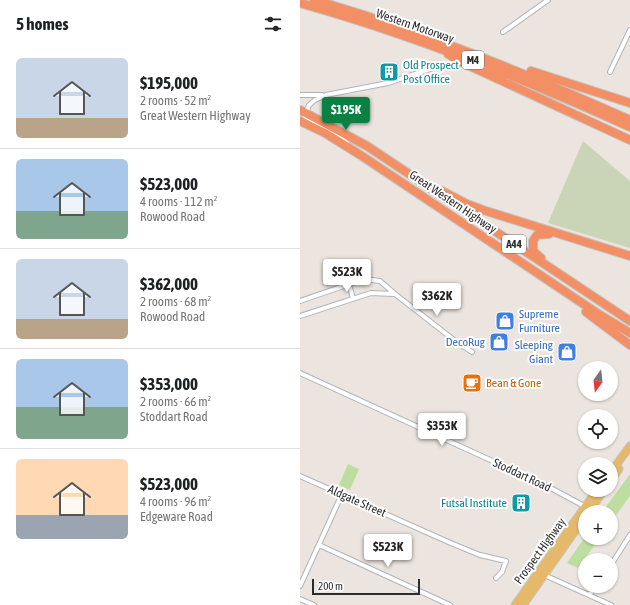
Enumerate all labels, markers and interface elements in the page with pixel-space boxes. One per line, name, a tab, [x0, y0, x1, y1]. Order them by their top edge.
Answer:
street label: Western Motorway	[374, 6, 456, 46]
icon: filters	[262, 13, 284, 35]
text: 5 homes	[16, 14, 69, 34]
road number: M4	[462, 51, 484, 69]
place label: Old Prospect Post Office	[403, 58, 459, 86]
building icon: Old Prospect Post Office	[378, 61, 400, 83]
text: $195,000	[140, 73, 198, 93]
icon: home	[48, 74, 96, 122]
text: 2 rooms · 52 m²	[140, 93, 211, 108]
pin: $195K	[318, 97, 374, 131]
text: $195K	[331, 102, 361, 117]
text: Great Western Highway	[140, 108, 251, 123]
street label: Great Western Highway	[407, 168, 499, 236]
text: $523,000	[140, 174, 198, 194]
icon: home	[48, 175, 96, 223]
text: 4 rooms · 112 m²	[140, 194, 217, 209]
text: Rowood Road	[140, 209, 205, 224]
road number: A44	[502, 235, 526, 253]
pin: $523K	[319, 259, 375, 293]
text: $523K	[332, 264, 362, 279]
text: $362,000	[140, 274, 198, 294]
icon: home	[48, 275, 96, 323]
pin: $362K	[409, 283, 465, 317]
text: $362K	[422, 288, 452, 303]
text: 2 rooms · 68 m²	[140, 294, 211, 309]
place label: Supreme Furniture	[519, 307, 560, 335]
text: Rowood Road	[140, 309, 205, 324]
shop icon: Supreme Furniture	[494, 310, 516, 332]
shop icon: DecoRug	[488, 331, 510, 353]
place label: DecoRug	[446, 335, 486, 349]
place label: Sleeping Giant	[515, 338, 554, 366]
shop icon: Sleeping Giant	[556, 341, 578, 363]
north arrow	[578, 361, 618, 401]
map controls	[578, 361, 618, 593]
cafe icon: Bean & Gone	[461, 372, 483, 394]
text: $353,000	[140, 374, 198, 394]
icon: home	[48, 375, 96, 423]
place label: Bean & Gone	[486, 376, 541, 390]
text: 2 rooms · 66 m²	[140, 394, 211, 409]
text: Stoddart Road	[140, 409, 208, 424]
button: locate	[578, 409, 618, 449]
pin: $353K	[414, 413, 470, 447]
text: $353K	[427, 418, 457, 433]
street label: Stoddart Road	[491, 455, 553, 495]
button: layers	[578, 457, 618, 497]
text: $523,000	[140, 474, 198, 494]
icon: home	[48, 475, 96, 523]
street label: Aldgate Street	[326, 482, 389, 520]
building icon: Futsal Institute	[510, 492, 532, 514]
text: 4 rooms · 96 m²	[140, 494, 211, 509]
place label: Futsal Institute	[441, 496, 507, 510]
button: +	[578, 505, 618, 545]
text: Edgeware Road	[140, 509, 213, 524]
street label: Prospect Highway	[511, 515, 569, 587]
pin: $523K	[360, 534, 416, 568]
text: $523K	[373, 539, 403, 554]
button: −	[578, 553, 618, 593]
scale bar	[312, 577, 420, 596]
text: 200 m	[318, 580, 343, 592]

